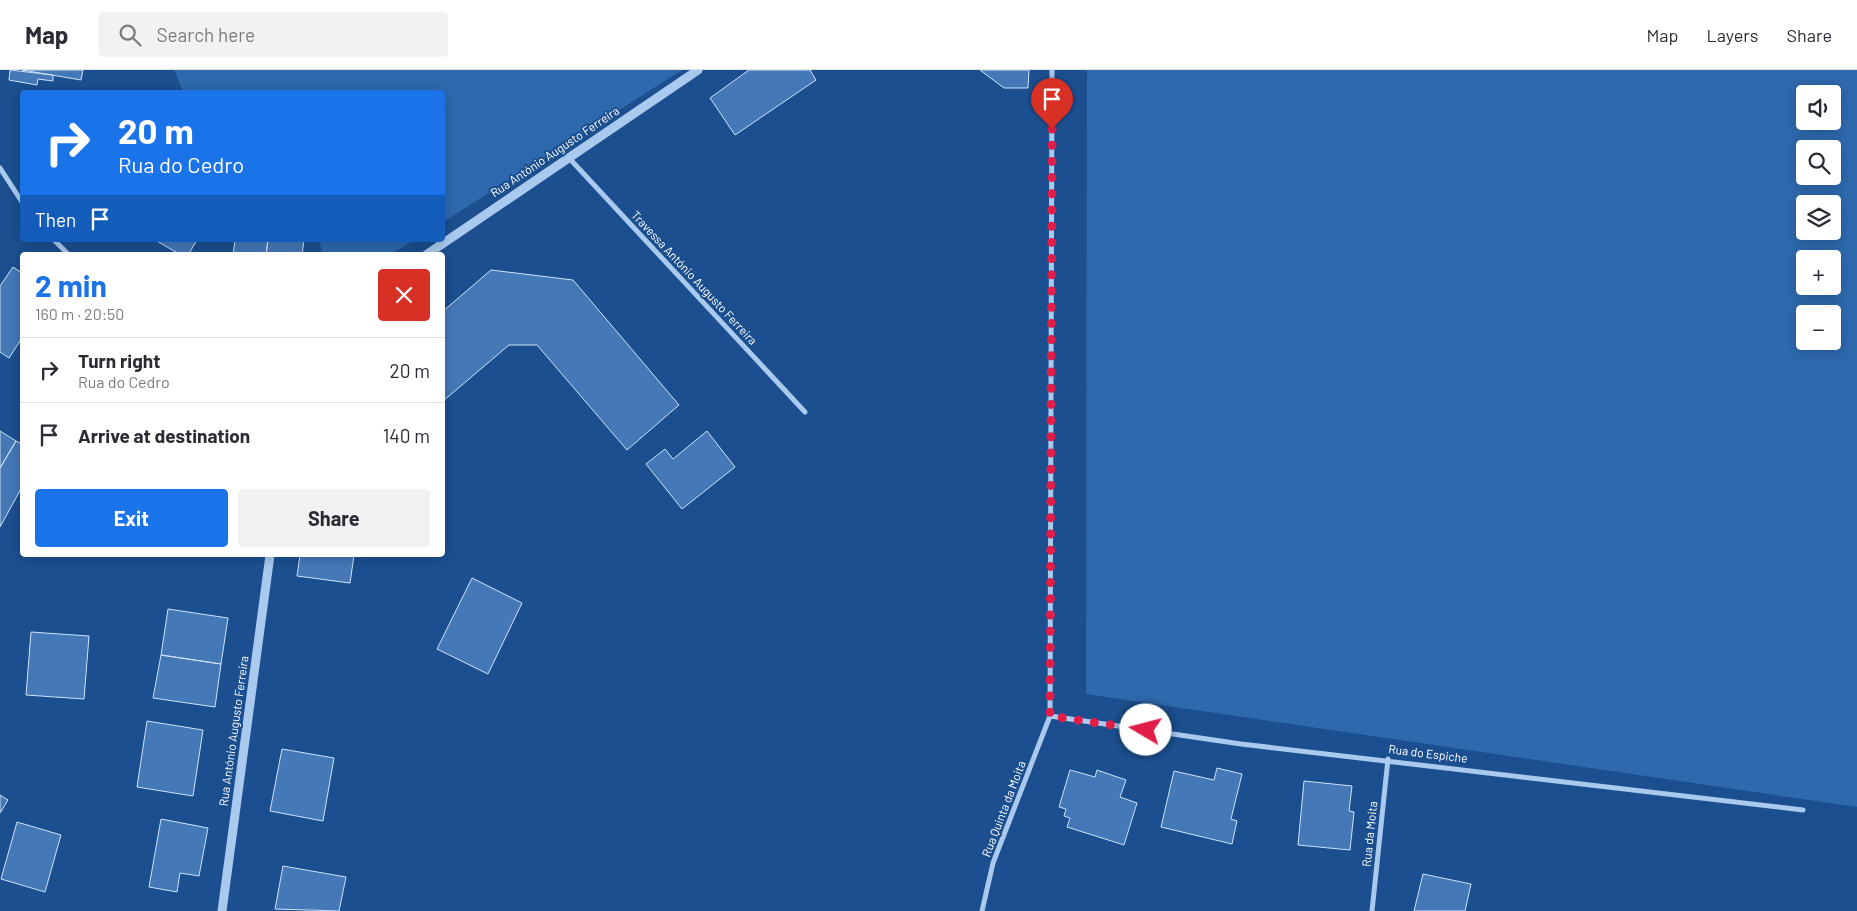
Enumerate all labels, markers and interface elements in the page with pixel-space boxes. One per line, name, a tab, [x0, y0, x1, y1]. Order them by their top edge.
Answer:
search box	[98, 12, 448, 57]
text: Map	[25, 20, 68, 49]
icon: search	[116, 21, 144, 49]
text: Search here	[156, 23, 255, 46]
text: Map	[1646, 24, 1678, 46]
text: Layers	[1706, 24, 1759, 46]
text: Share	[1787, 24, 1832, 46]
pin	[1031, 78, 1073, 129]
icon: arrive	[1038, 85, 1066, 113]
map controls	[1796, 85, 1841, 350]
button: sound	[1796, 85, 1841, 130]
street label: Rua António Augusto Ferreira	[488, 103, 621, 199]
text: 20 m	[118, 109, 194, 151]
icon: right	[35, 110, 100, 175]
button: search	[1796, 140, 1841, 185]
text: Rua do Cedro	[118, 151, 244, 177]
button: layers	[1796, 195, 1841, 240]
icon: arrive	[86, 205, 114, 233]
street label: Travessa António Augusto Ferreira	[629, 207, 761, 347]
text: Then	[35, 208, 76, 231]
button: +	[1796, 250, 1841, 295]
text: 2 min	[35, 267, 107, 303]
button: close	[378, 269, 430, 321]
text: 160 m · 20:50	[35, 304, 124, 323]
button: −	[1796, 305, 1841, 350]
text: Turn right	[78, 349, 160, 372]
icon: right	[35, 356, 63, 384]
text: 20 m	[390, 359, 430, 382]
text: Rua do Cedro	[78, 372, 170, 391]
icon: arrive	[35, 421, 63, 449]
text: Arrive at destination	[78, 424, 250, 447]
text: 140 m	[383, 424, 430, 447]
button: Exit	[35, 489, 228, 547]
button: Share	[238, 489, 430, 547]
street label: Rua António Augusto Ferreira	[216, 655, 251, 807]
position arrow	[1119, 703, 1171, 755]
street label: Rua do Espiche	[1388, 741, 1468, 765]
street label: Rua Quinta da Moita	[978, 759, 1028, 859]
street label: Rua da Moita	[1359, 800, 1379, 867]

